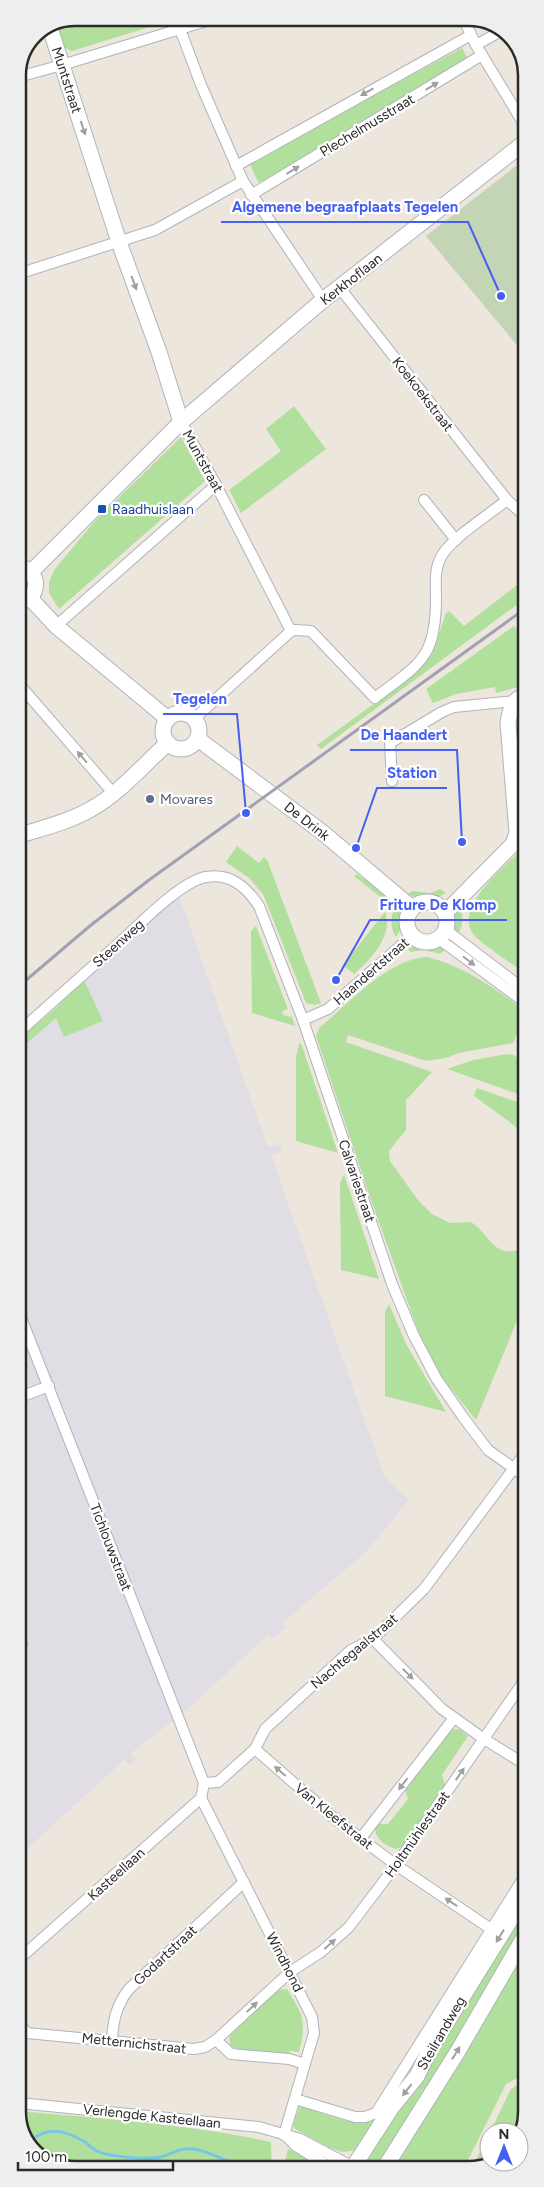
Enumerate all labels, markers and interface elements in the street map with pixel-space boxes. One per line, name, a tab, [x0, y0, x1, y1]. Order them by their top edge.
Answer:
street label: Muntstraat	[48, 45, 85, 116]
one-way arrow	[425, 81, 438, 90]
one-way arrow	[361, 88, 374, 97]
street label: Plechelmusstraat	[317, 91, 418, 160]
one-way arrow	[80, 121, 87, 136]
one-way arrow	[286, 165, 299, 174]
callout: Algemene begraafplaats Tegelen	[221, 192, 468, 222]
text: Algemene begraafplaats Tegelen	[232, 198, 458, 216]
street label: Kerkhoflaan	[317, 250, 386, 309]
one-way arrow	[131, 275, 138, 290]
street label: Koekoekstraat	[388, 354, 457, 435]
street label: Muntstraat	[178, 427, 227, 495]
place label: Raadhuislaan	[112, 501, 194, 518]
marker: Raadhuislaan	[96, 503, 108, 515]
callout: Tegelen	[163, 684, 237, 714]
text: Tegelen	[173, 690, 227, 708]
callout: De Haandert	[350, 720, 457, 750]
text: De Haandert	[360, 726, 448, 744]
one-way arrow	[76, 751, 87, 764]
callout: Station	[377, 758, 447, 788]
text: Station	[387, 764, 437, 782]
place label: Movares	[160, 791, 213, 808]
marker: Movares	[144, 793, 156, 805]
street label: De Drink	[281, 798, 333, 845]
callout: Friture De Klomp	[370, 890, 507, 920]
text: Friture De Klomp	[380, 896, 496, 914]
street label: Steenweg	[89, 916, 148, 971]
street label: Haandertstraat	[330, 934, 413, 1009]
one-way arrow	[462, 956, 476, 966]
street label: Calvariestraat	[334, 1138, 379, 1225]
street label: Tichlouwstraat	[86, 1501, 135, 1593]
street label: Nachtegaalstraat	[308, 1610, 401, 1693]
one-way arrow	[401, 1668, 413, 1680]
one-way arrow	[275, 1765, 287, 1777]
one-way arrow	[455, 1767, 465, 1780]
one-way arrow	[397, 1777, 408, 1790]
street label: Van Kleefstraat	[291, 1780, 376, 1853]
street label: Holtmühlestraat	[381, 1788, 453, 1881]
street label: Kasteellaan	[84, 1844, 148, 1904]
one-way arrow	[444, 1897, 457, 1907]
street label: Godartstraat	[130, 1922, 200, 1989]
street label: Windhond	[262, 1930, 307, 1995]
one-way arrow	[496, 1930, 505, 1943]
one-way arrow	[323, 1938, 335, 1950]
street label: Steilrandweg	[413, 1993, 469, 2073]
one-way arrow	[245, 2001, 257, 2013]
street label: Metternichstraat	[81, 2030, 187, 2057]
one-way arrow	[452, 2047, 461, 2060]
one-way arrow	[401, 2083, 412, 2096]
street label: Verlengde Kasteellaan	[82, 2101, 222, 2132]
north arrow	[479, 2122, 529, 2172]
text: N	[499, 2126, 509, 2143]
scale bar	[18, 2140, 172, 2172]
text: 100 m	[25, 2148, 67, 2166]

